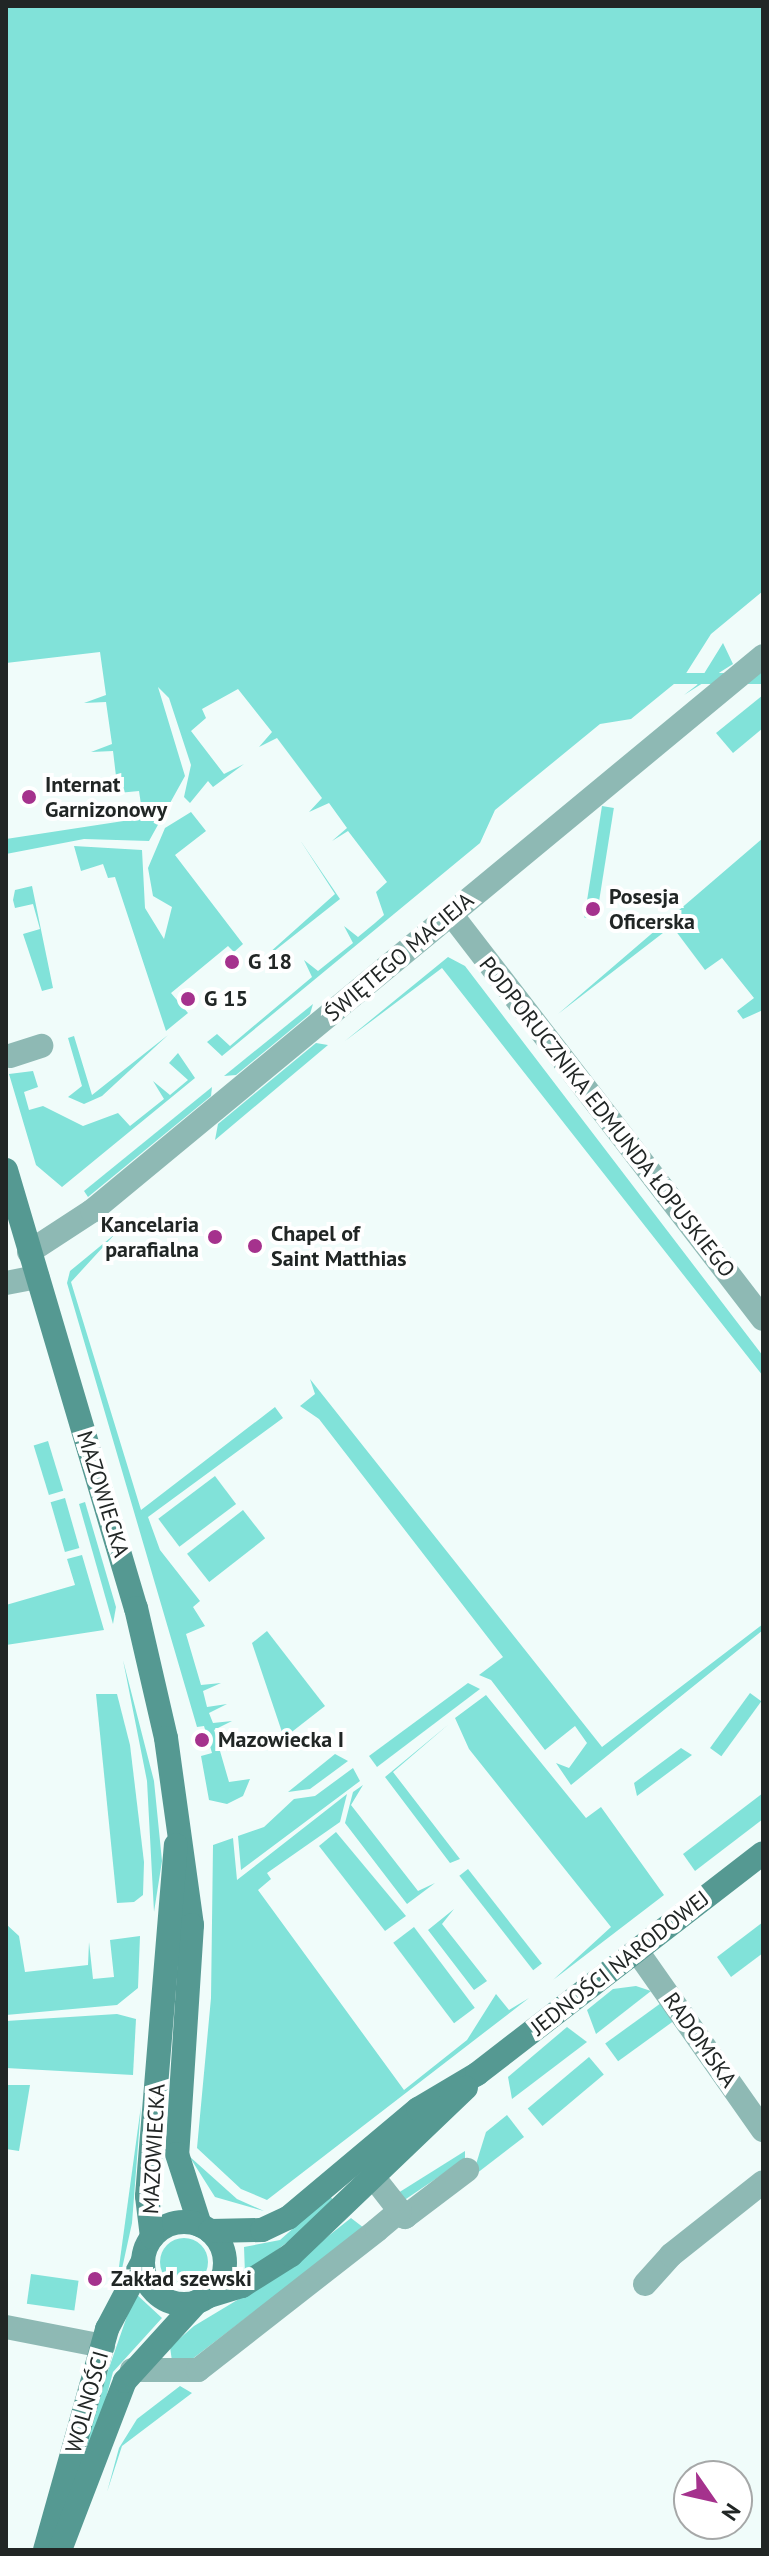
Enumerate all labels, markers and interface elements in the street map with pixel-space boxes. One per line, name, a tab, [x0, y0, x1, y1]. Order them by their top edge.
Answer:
place label: Internat Garnizonowy	[45, 771, 167, 822]
marker: Internat Garnizonowy	[20, 788, 38, 806]
place label: Posesja Oficerska	[609, 883, 695, 934]
street label: ŚWIĘTEGO MACIEJA	[319, 887, 479, 1027]
marker: Posesja Oficerska	[584, 900, 602, 918]
place label: G 18	[248, 949, 292, 975]
street label: PODPORUCZNIKA EDMUNDA ŁOPUSKIEGO	[473, 951, 741, 1283]
marker: G 18	[223, 953, 241, 971]
place label: G 15	[204, 986, 248, 1012]
marker: G 15	[179, 990, 197, 1008]
place label: Kancelaria parafialna	[101, 1211, 199, 1262]
place label: Chapel of Saint Matthias	[271, 1220, 407, 1272]
marker: Kancelaria parafialna	[206, 1228, 224, 1246]
marker: Chapel of Saint Matthias	[246, 1237, 264, 1255]
street label: MAZOWIECKA	[71, 1428, 135, 1560]
place label: Mazowiecka I	[218, 1727, 344, 1753]
marker: Mazowiecka I	[193, 1731, 211, 1749]
street label: JEDNOŚCI NARODOWEJ	[526, 1885, 714, 2041]
street label: RADOMSKA	[658, 1988, 742, 2092]
street label: MAZOWIECKA	[137, 2083, 171, 2215]
place label: Zakład szewski	[111, 2266, 252, 2292]
marker: Zakład szewski	[86, 2270, 104, 2288]
street label: WOLNOŚCI	[60, 2348, 114, 2456]
north arrow	[673, 2460, 753, 2540]
text: N	[716, 2498, 747, 2526]

